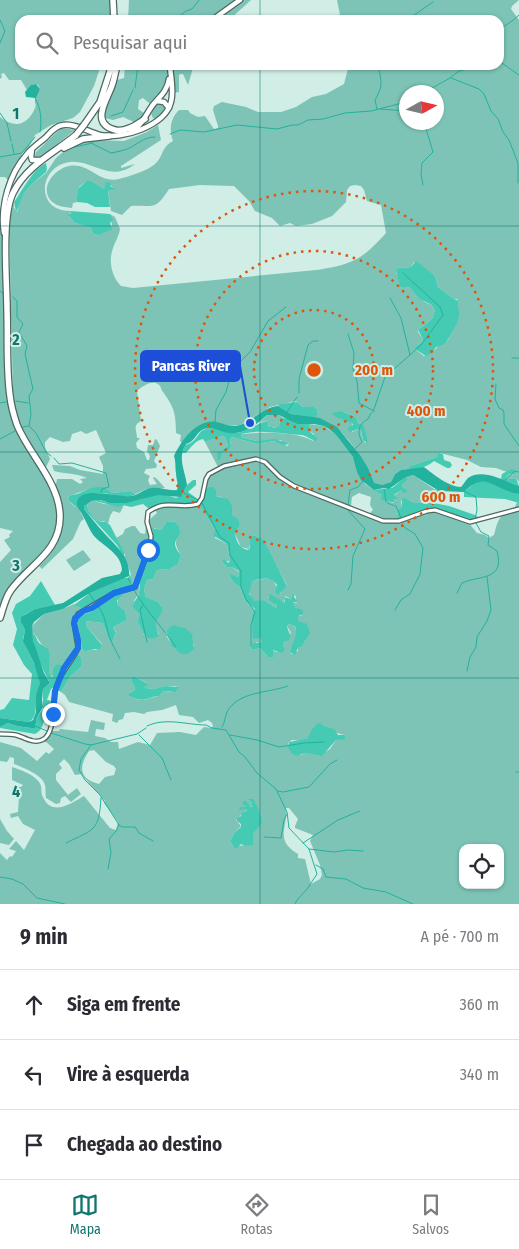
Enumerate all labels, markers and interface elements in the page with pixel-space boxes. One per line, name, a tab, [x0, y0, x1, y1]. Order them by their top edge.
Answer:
search box	[15, 15, 504, 70]
icon: search	[33, 29, 61, 57]
text: Pesquisar aqui	[73, 31, 187, 54]
north arrow	[399, 85, 444, 130]
text: 1	[13, 104, 19, 123]
text: 2	[11, 330, 20, 349]
callout: Pancas River	[141, 351, 240, 381]
text: Pancas River	[152, 357, 231, 375]
centre of rings	[305, 361, 323, 379]
text: 200 m	[354, 361, 393, 379]
text: 400 m	[407, 402, 445, 420]
text: 600 m	[422, 488, 460, 506]
route start	[137, 539, 160, 562]
text: 3	[11, 556, 20, 575]
route end	[42, 703, 65, 726]
text: 4	[12, 782, 20, 801]
map controls	[459, 844, 504, 889]
button: locate	[459, 844, 504, 889]
text: 9 min	[20, 924, 68, 950]
text: A pé · 700 m	[420, 927, 499, 946]
icon: ahead	[20, 991, 48, 1019]
text: Siga em frente	[67, 993, 181, 1016]
text: 360 m	[459, 995, 499, 1014]
icon: left	[20, 1061, 48, 1089]
text: Vire à esquerda	[67, 1063, 189, 1086]
text: 340 m	[460, 1065, 499, 1084]
icon: arrive	[20, 1131, 48, 1159]
text: Chegada ao destino	[67, 1133, 222, 1156]
tab: Mapa	[70, 1191, 101, 1238]
tab: Rotas	[241, 1191, 273, 1238]
tab: Salvos	[412, 1191, 449, 1238]

